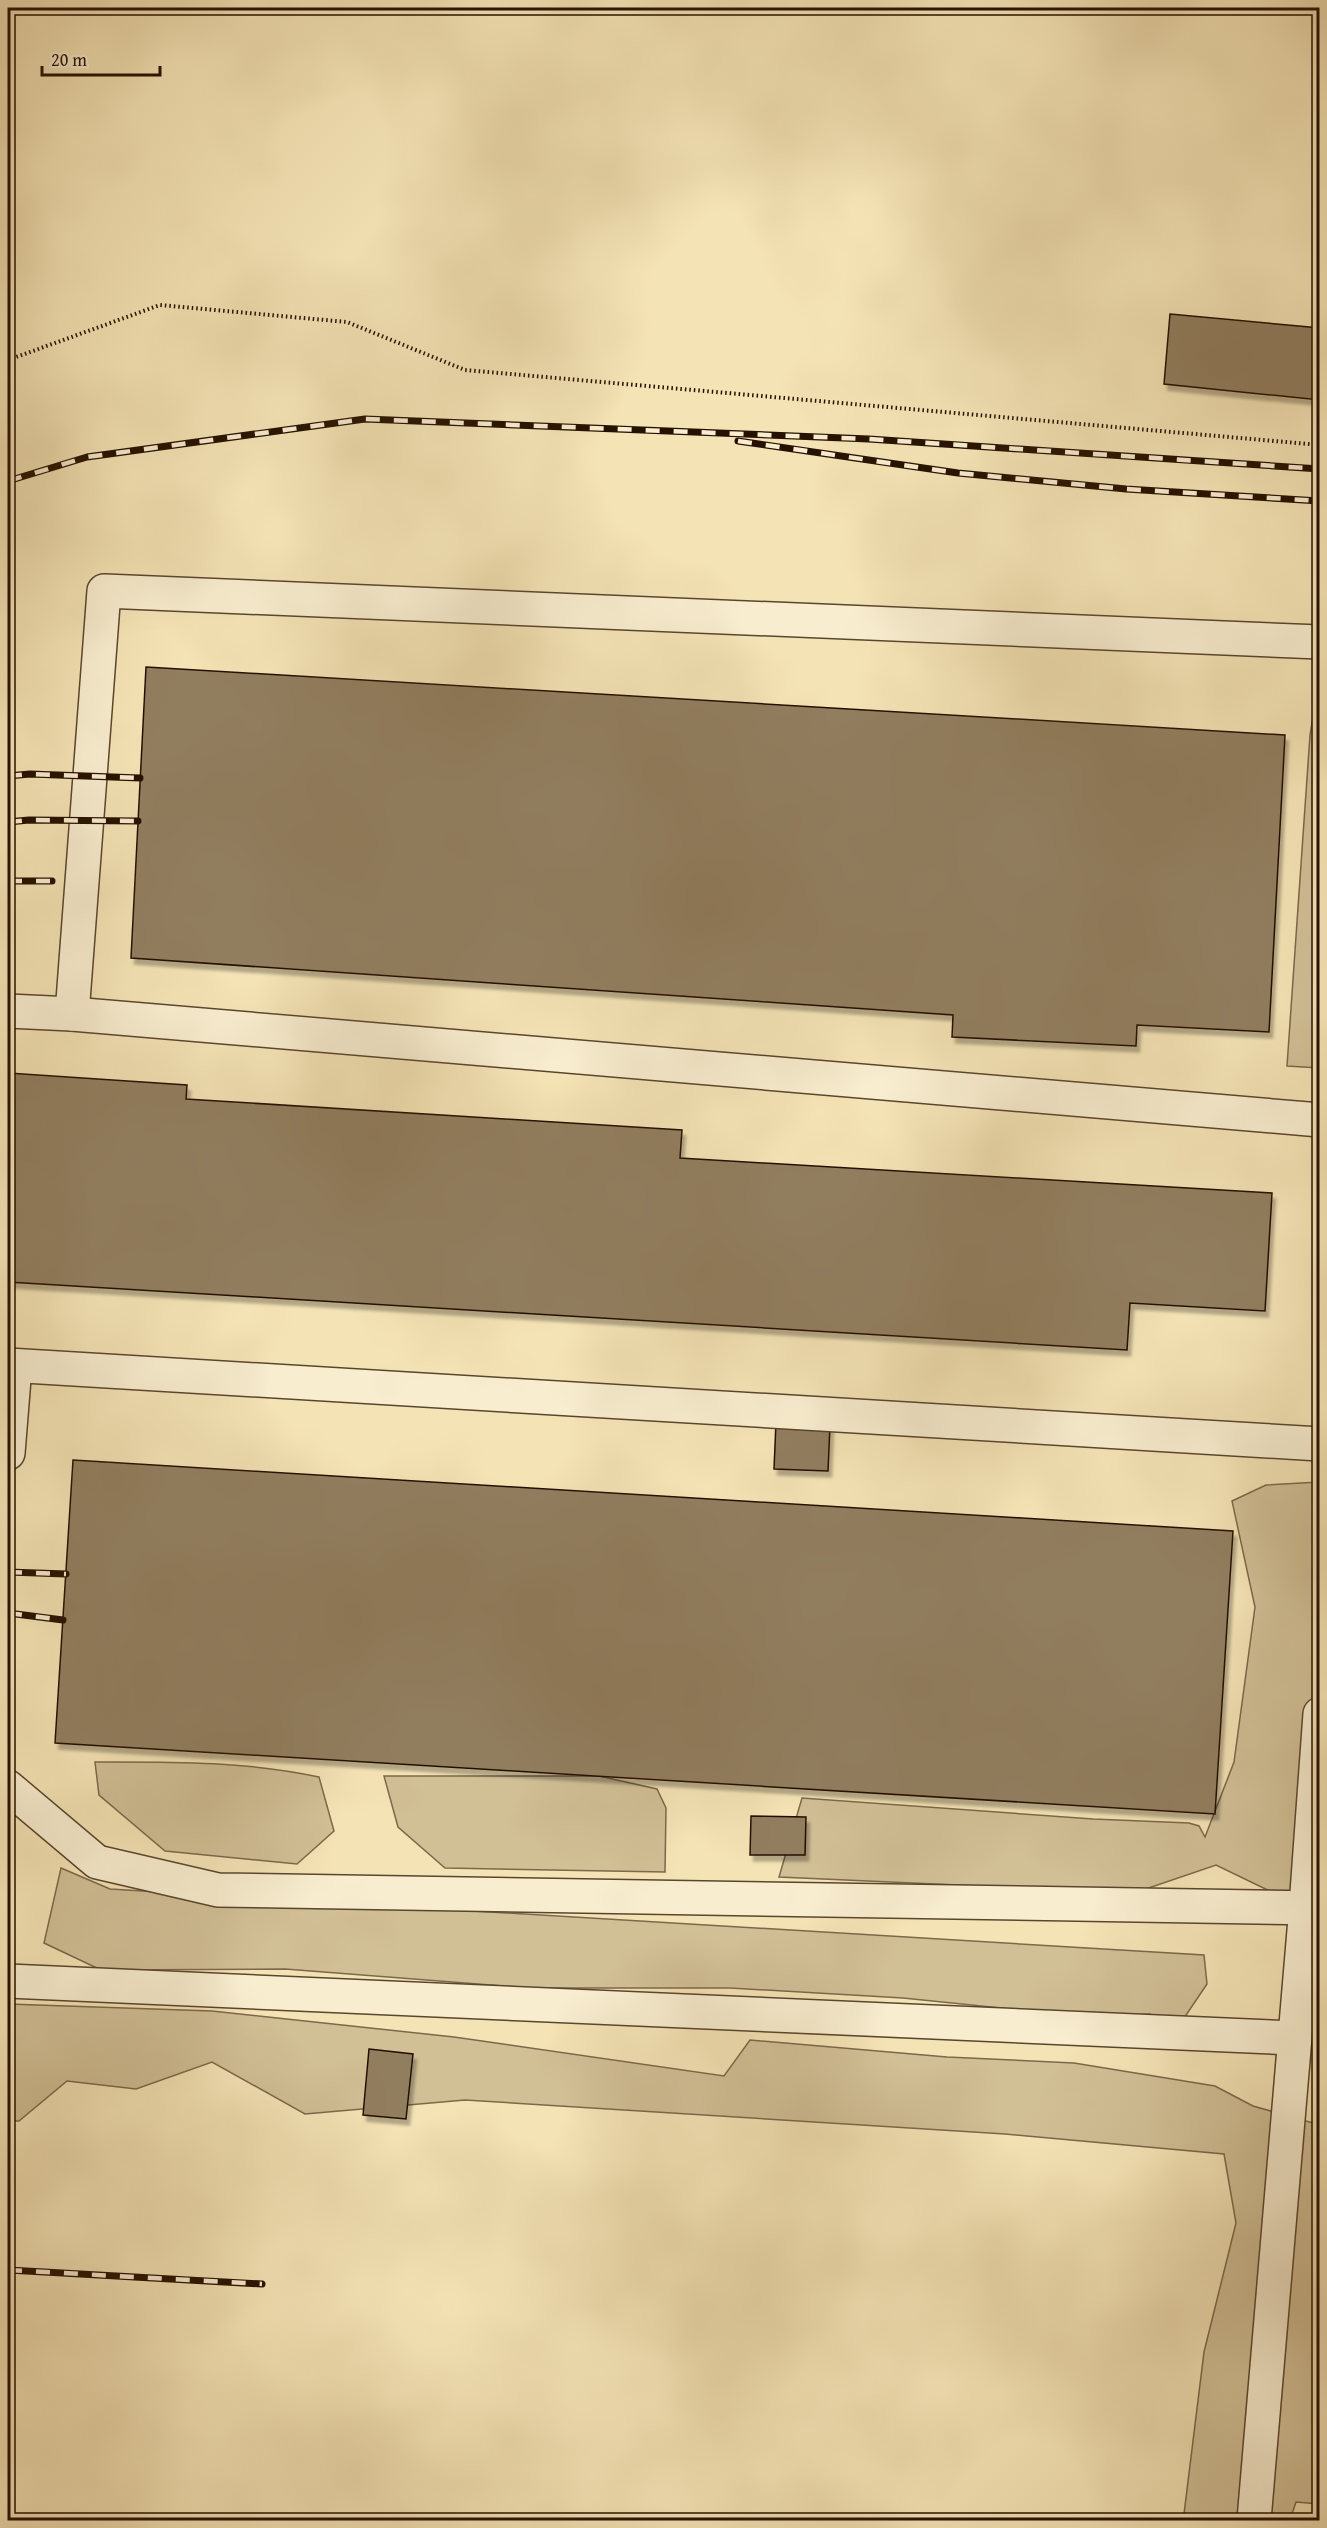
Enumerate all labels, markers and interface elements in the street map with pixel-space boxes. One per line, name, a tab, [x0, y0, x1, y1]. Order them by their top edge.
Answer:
scale bar	[42, 39, 160, 77]
text: 20 m	[51, 46, 87, 73]

